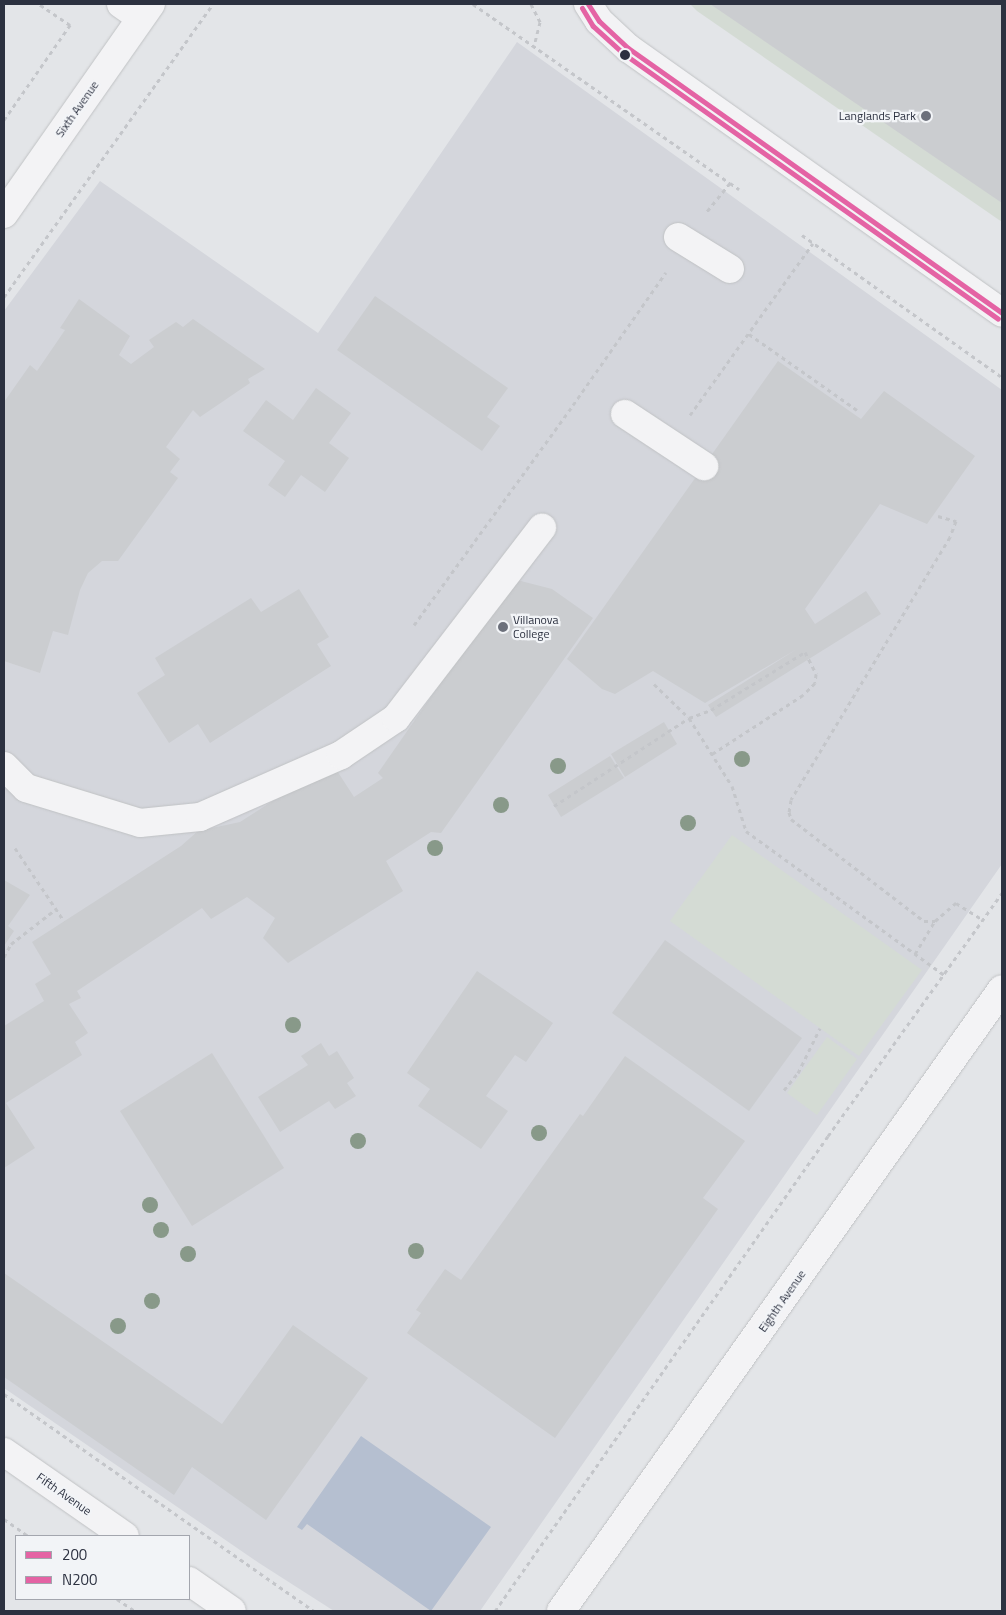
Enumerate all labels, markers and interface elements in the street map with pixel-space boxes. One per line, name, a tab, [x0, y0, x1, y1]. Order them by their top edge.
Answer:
unlabelled marker	[620, 50, 630, 60]
street label: Sixth Avenue	[52, 78, 102, 140]
place label: Langlands Park	[839, 109, 916, 123]
marker: Langlands Park	[920, 110, 932, 122]
place label: Villanova College	[513, 613, 559, 641]
marker: Villanova College	[497, 621, 509, 633]
street label: Eighth Avenue	[755, 1267, 809, 1335]
street label: Fifth Avenue	[34, 1470, 94, 1518]
legend	[15, 1535, 190, 1600]
text: 200	[62, 1543, 87, 1566]
text: N200	[62, 1568, 97, 1591]

